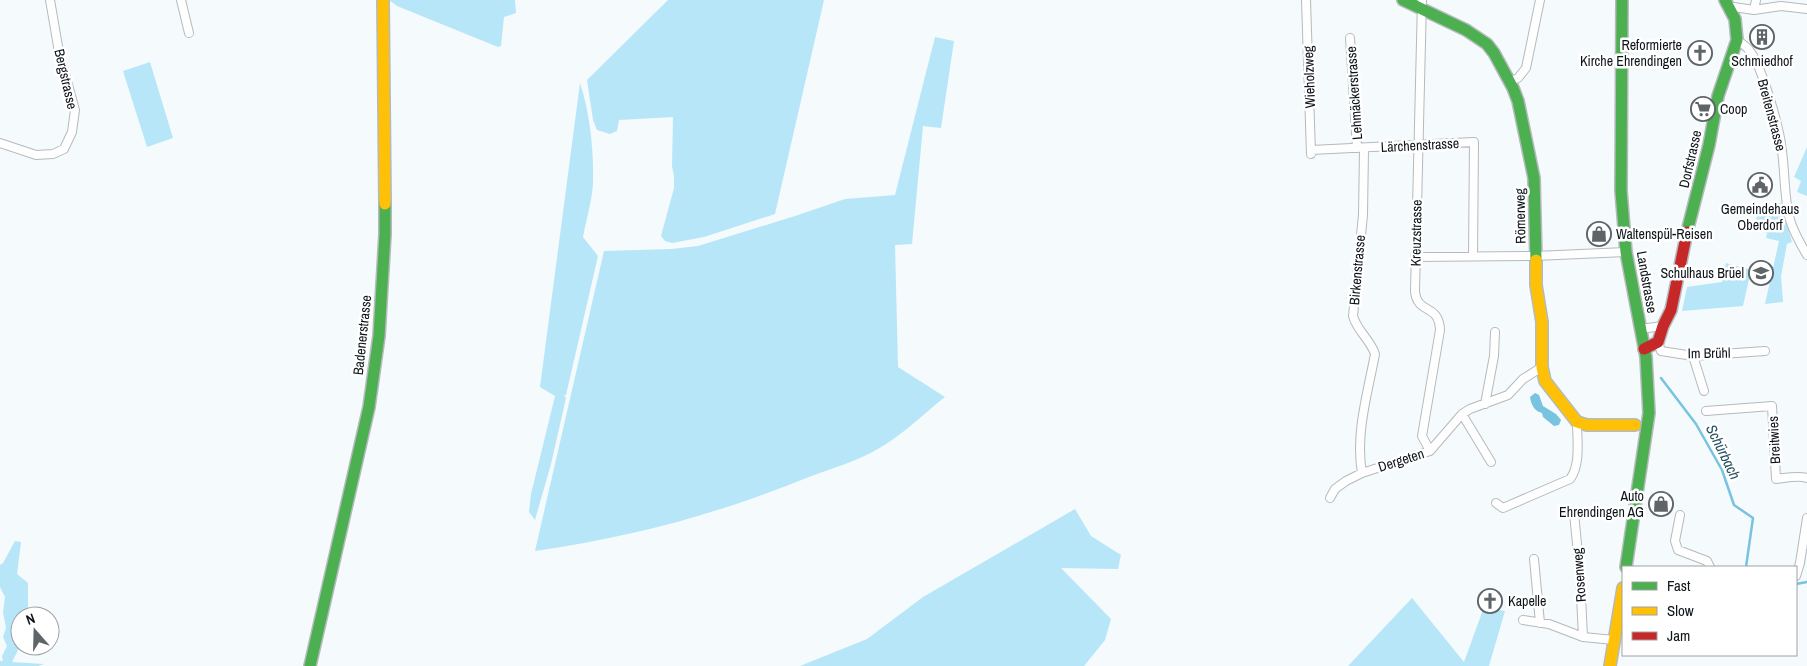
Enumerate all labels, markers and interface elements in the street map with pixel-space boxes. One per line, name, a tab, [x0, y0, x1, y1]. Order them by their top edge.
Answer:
building icon: Schmiedhof	[1749, 24, 1775, 50]
place label: Reformierte Kirche Ehrendingen	[1580, 36, 1682, 70]
church icon: Reformierte Kirche Ehrendingen	[1687, 40, 1713, 66]
street label: Wieholzweg	[1299, 45, 1319, 109]
street label: Lehmäckerstrasse	[1342, 46, 1366, 140]
street label: Bergstrasse	[50, 47, 82, 111]
place label: Schmiedhof	[1731, 52, 1793, 70]
street label: Breitenstrasse	[1754, 77, 1790, 153]
supermarket icon: Coop	[1690, 96, 1716, 122]
place label: Coop	[1720, 100, 1747, 118]
street label: Dorfstrasse	[1675, 128, 1705, 190]
street label: Lärchenstrasse	[1380, 134, 1460, 156]
public building icon: Gemeindehaus Oberdorf	[1747, 172, 1773, 198]
street label: Römerweg	[1511, 187, 1529, 244]
street label: Kreuzstrasse	[1406, 199, 1426, 267]
place label: Gemeindehaus Oberdorf	[1721, 200, 1800, 234]
shop icon: Waltenspül-Reisen	[1586, 221, 1612, 247]
place label: Waltenspül-Reisen	[1616, 225, 1713, 243]
street label: Birkenstrasse	[1345, 234, 1369, 306]
street label: Landstrasse	[1633, 250, 1661, 314]
school or university icon: Schulhaus Brüel	[1748, 260, 1774, 286]
place label: Schulhaus Brüel	[1660, 264, 1744, 282]
street label: Badenerstrasse	[349, 294, 375, 376]
street label: Im Brühl	[1687, 344, 1731, 362]
street label: Breitwies	[1764, 415, 1784, 464]
water label: Schürbach	[1701, 421, 1746, 483]
street label: Dergeten	[1376, 444, 1426, 476]
place label: Auto Ehrendingen AG	[1559, 487, 1644, 521]
shop icon: Auto Ehrendingen AG	[1648, 491, 1674, 517]
street label: Rosenweg	[1568, 547, 1590, 603]
legend	[1622, 566, 1797, 656]
text: Fast	[1667, 575, 1691, 596]
church icon: Kapelle	[1477, 588, 1503, 614]
place label: Kapelle	[1508, 592, 1546, 610]
text: Slow	[1667, 600, 1694, 621]
north arrow	[10, 606, 60, 656]
text: N	[24, 609, 38, 629]
text: Jam	[1667, 625, 1690, 646]

